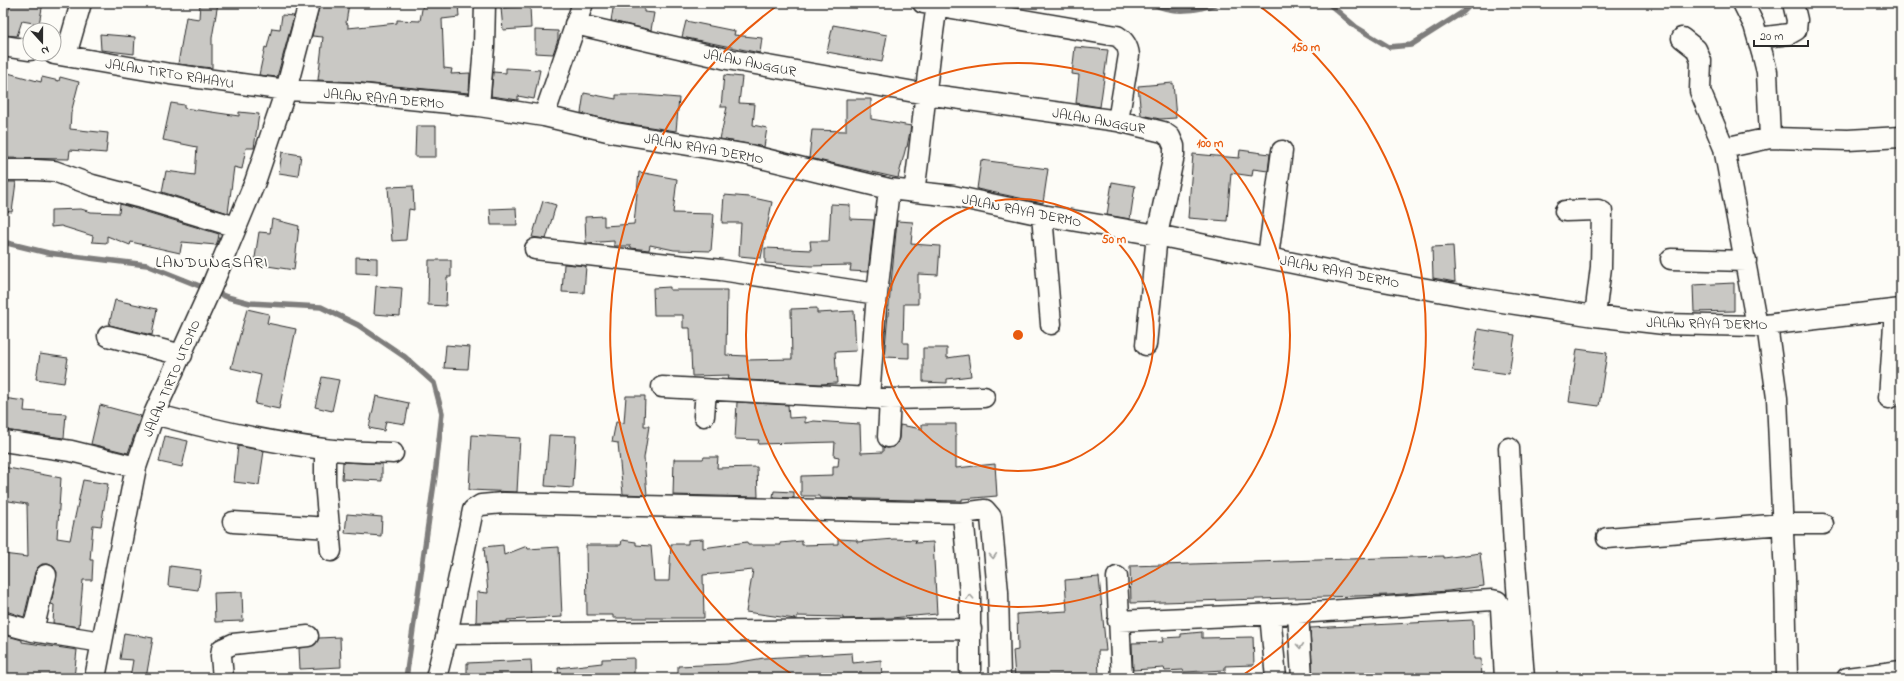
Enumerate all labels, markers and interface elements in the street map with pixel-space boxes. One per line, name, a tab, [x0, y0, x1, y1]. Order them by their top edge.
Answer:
north arrow	[22, 22, 62, 62]
scale bar	[1754, 22, 1808, 48]
text: 20 m	[1760, 28, 1783, 46]
text: 150 m	[1292, 39, 1321, 57]
text: N	[39, 42, 52, 59]
street label: JALAN ANGGUR	[702, 44, 798, 83]
street label: JALAN TIRTO RAHAYU	[104, 54, 236, 95]
street label: JALAN RAYA DERMO	[323, 84, 445, 115]
street label: JALAN ANGGUR	[1051, 103, 1147, 140]
street label: JALAN RAYA DERMO	[642, 129, 765, 170]
text: 100 m	[1197, 135, 1224, 153]
street label: JALAN RAYA DERMO	[960, 190, 1083, 233]
text: 50 m	[1102, 231, 1127, 249]
district label: LANDUNGSARI	[155, 251, 269, 275]
street label: JALAN RAYA DERMO	[1278, 251, 1401, 294]
street label: JALAN RAYA DERMO	[1646, 313, 1768, 336]
street label: JALAN TIRTO UTOMO	[138, 317, 207, 441]
centre of rings	[1011, 328, 1025, 342]
one-way arrow	[989, 553, 998, 559]
one-way arrow	[966, 594, 974, 600]
one-way arrow	[1295, 643, 1304, 649]

